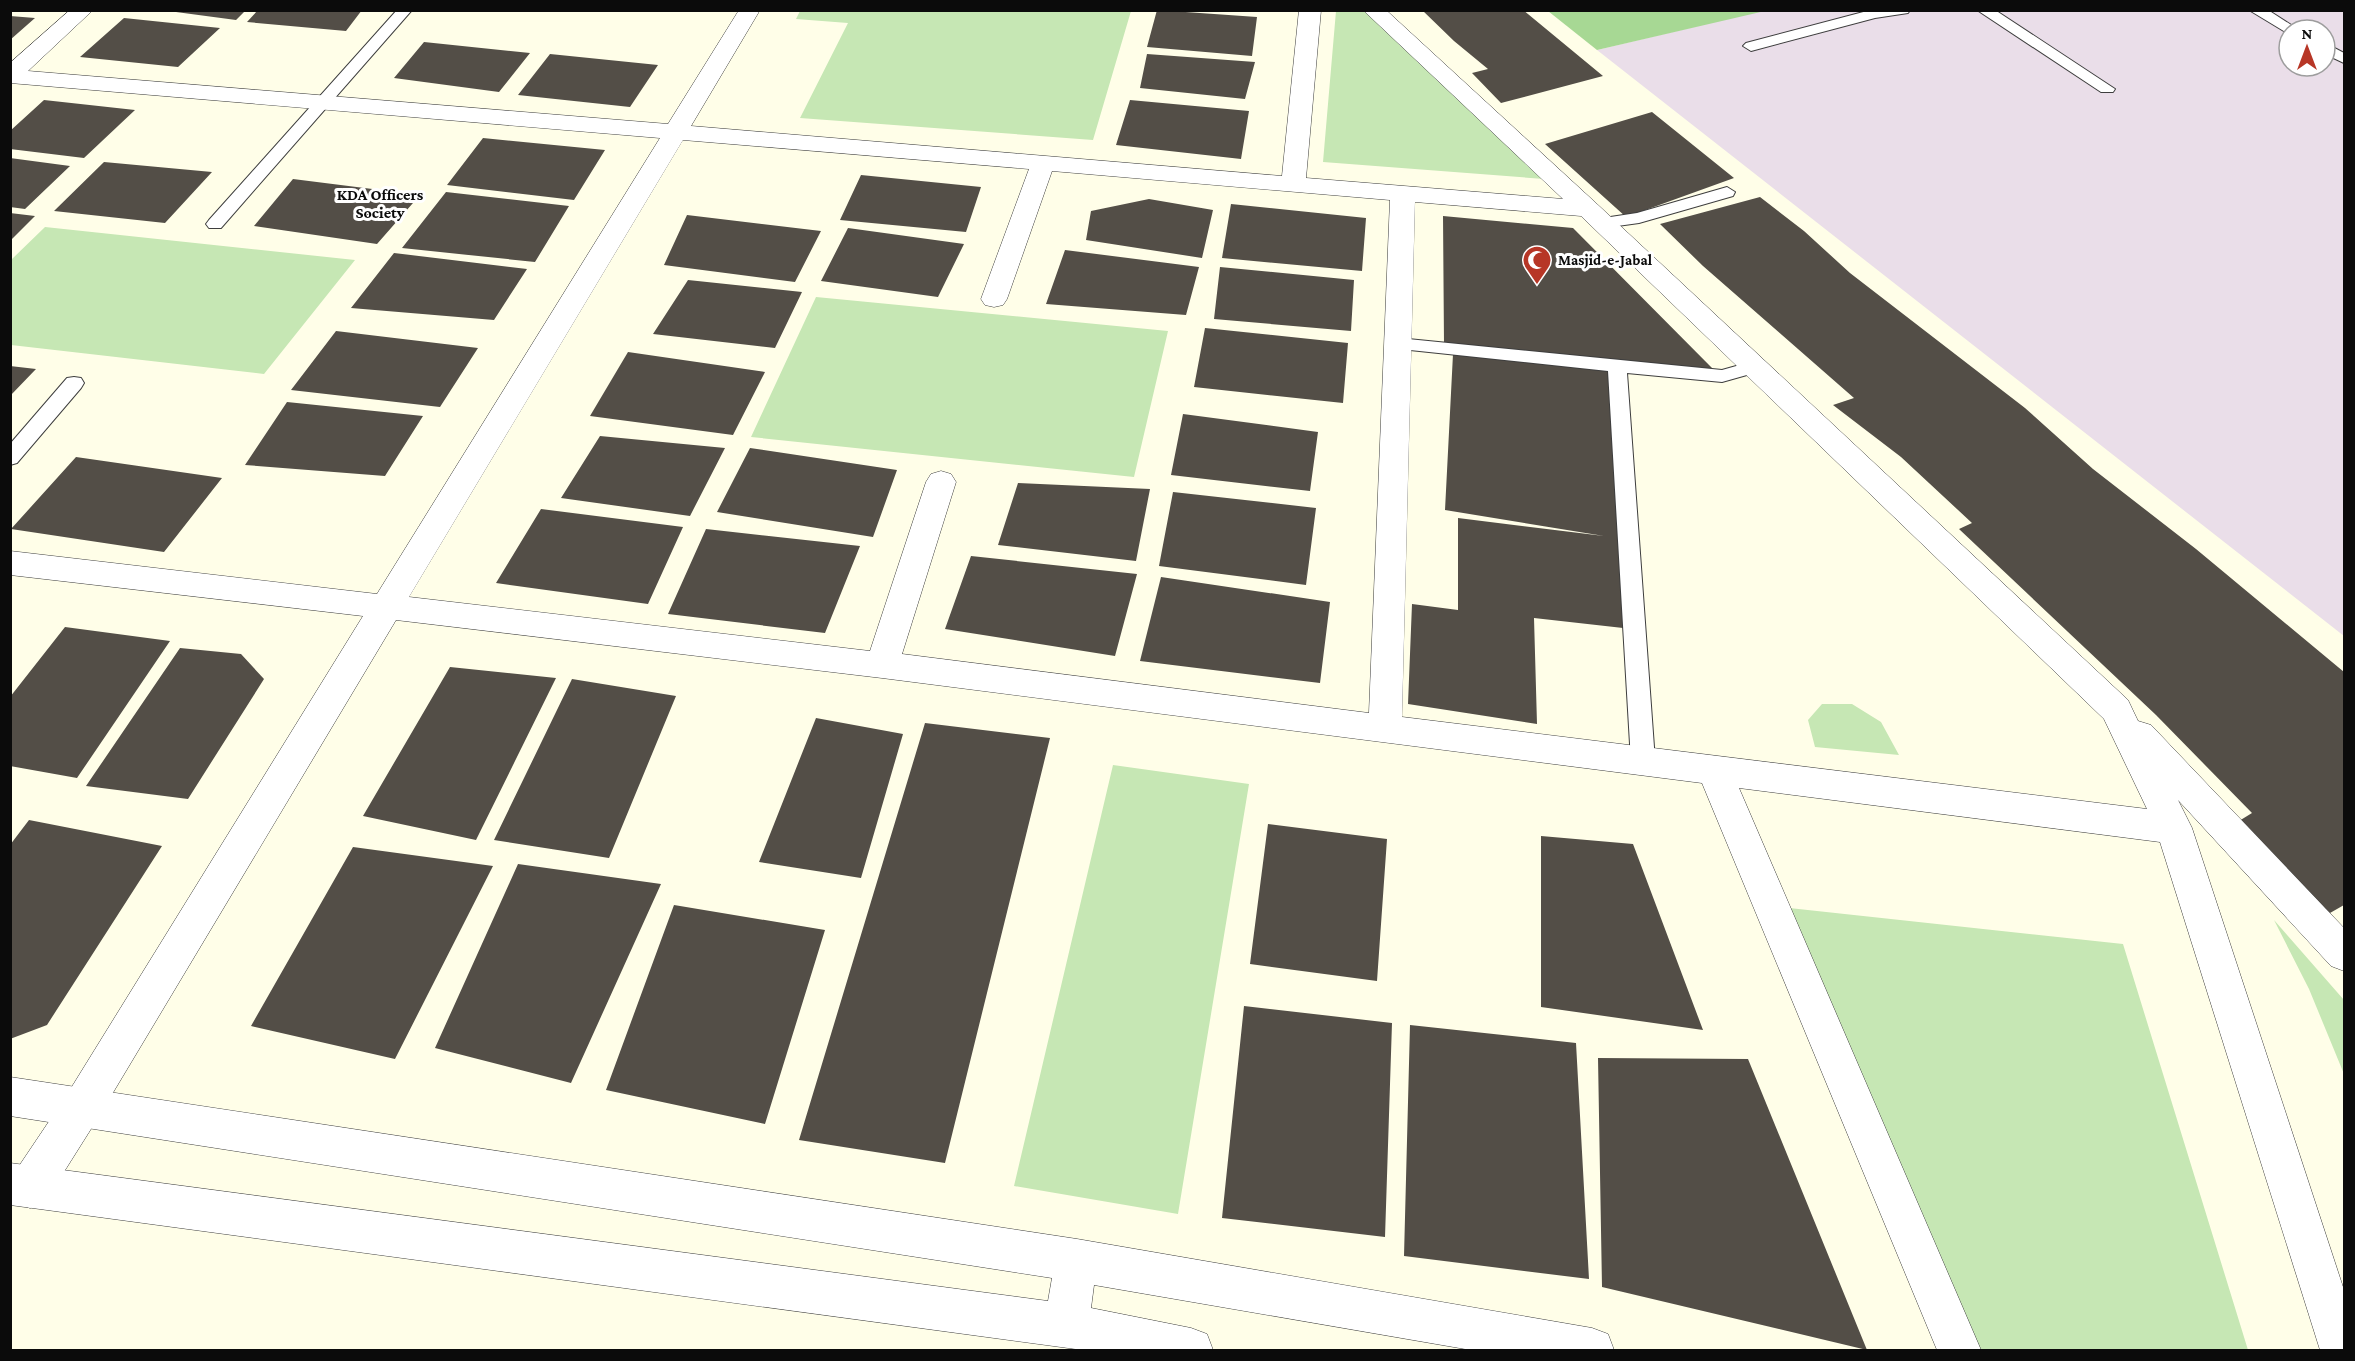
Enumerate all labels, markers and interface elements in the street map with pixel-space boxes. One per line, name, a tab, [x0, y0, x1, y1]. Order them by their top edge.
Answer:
north arrow	[2277, 18, 2337, 78]
text: N	[2302, 25, 2313, 42]
district label: KDA Officers Society	[337, 186, 424, 221]
mosque icon: Masjid-e-Jabal	[1521, 244, 1553, 286]
place label: Masjid-e-Jabal	[1558, 252, 1653, 269]

